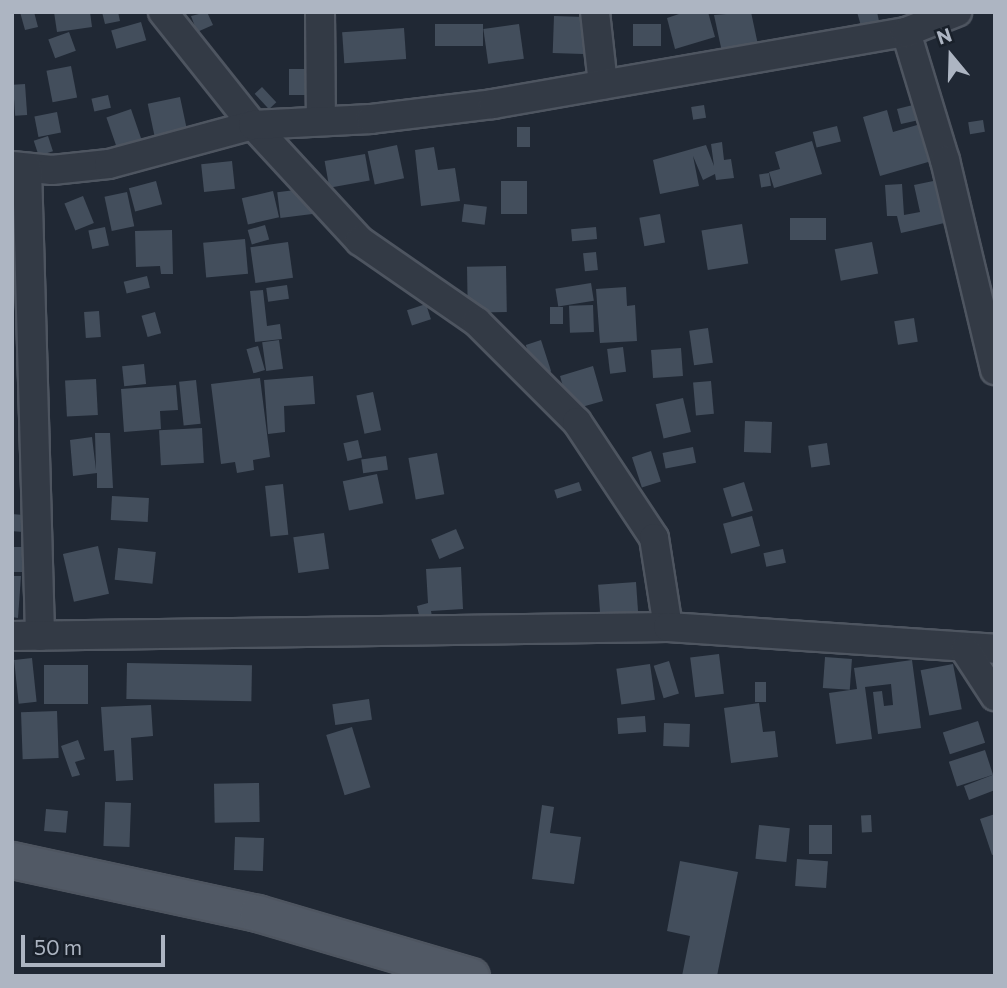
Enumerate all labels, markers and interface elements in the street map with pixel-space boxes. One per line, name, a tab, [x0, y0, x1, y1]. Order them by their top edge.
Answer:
north arrow	[916, 21, 986, 91]
text: N	[934, 22, 954, 49]
scale bar	[24, 922, 168, 966]
text: 50 m	[34, 934, 82, 959]

